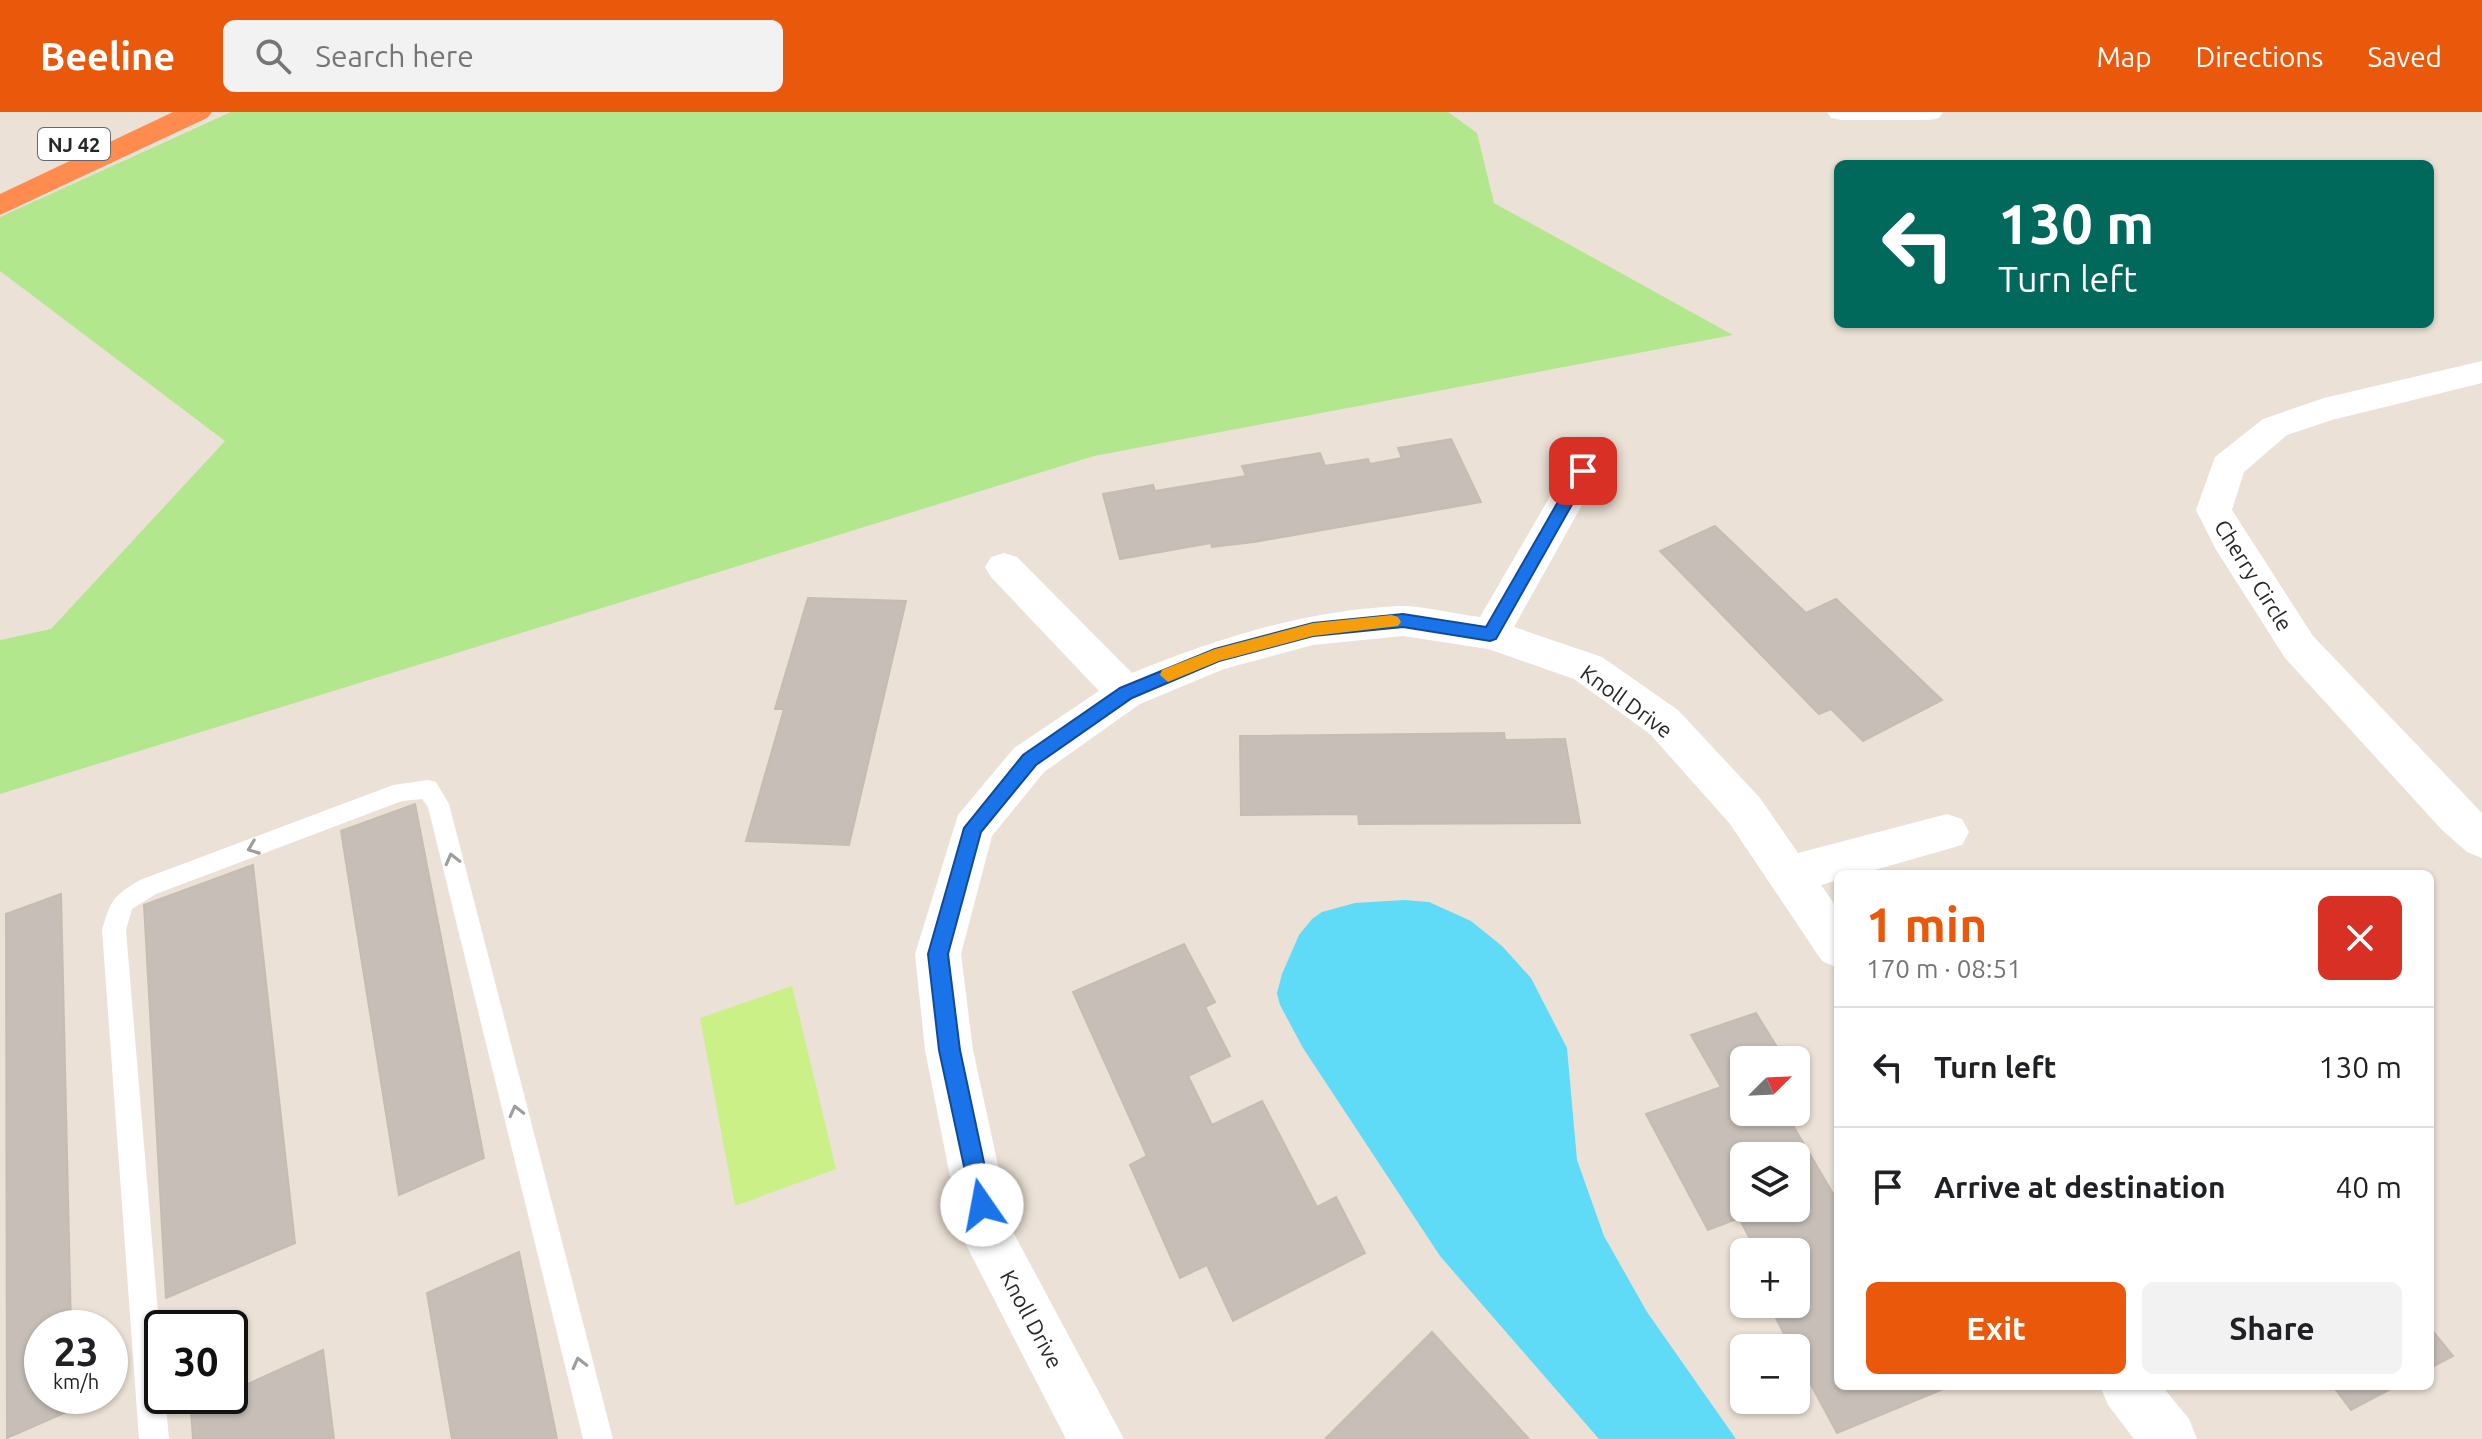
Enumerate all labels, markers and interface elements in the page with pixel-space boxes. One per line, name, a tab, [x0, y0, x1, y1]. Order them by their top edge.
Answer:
search box	[223, 20, 783, 92]
icon: search	[251, 34, 295, 78]
text: Beeline	[40, 35, 175, 77]
text: Search here	[315, 39, 474, 73]
text: Map	[2096, 41, 2152, 72]
text: Directions	[2196, 41, 2323, 72]
text: Saved	[2367, 41, 2442, 72]
road number: NJ 42	[38, 128, 110, 160]
icon: left	[1866, 192, 1970, 296]
text: 130 m	[1998, 192, 2154, 255]
text: Turn left	[1998, 258, 2137, 299]
pin	[1549, 437, 1617, 505]
icon: arrive	[1561, 449, 1605, 493]
street label: Cherry Circle	[2210, 515, 2298, 635]
street label: Knoll Drive	[1576, 659, 1678, 743]
one-way arrow	[247, 838, 261, 855]
one-way arrow	[445, 853, 462, 866]
button: close	[2318, 896, 2402, 980]
text: 1 min	[1866, 897, 1987, 951]
text: 170 m · 08:51	[1866, 954, 2022, 983]
icon: left	[1866, 1045, 1910, 1089]
north arrow	[1730, 1046, 1810, 1126]
map controls	[1730, 1046, 1810, 1414]
text: Turn left	[1934, 1050, 2056, 1084]
text: 130 m	[2318, 1050, 2402, 1084]
one-way arrow	[508, 1105, 525, 1119]
button: layers	[1730, 1142, 1810, 1222]
position arrow	[940, 1163, 1024, 1247]
icon: arrive	[1866, 1165, 1910, 1209]
text: Arrive at destination	[1934, 1170, 2226, 1204]
text: 40 m	[2335, 1170, 2402, 1204]
button: +	[1730, 1238, 1810, 1318]
street label: Knoll Drive	[996, 1266, 1068, 1372]
button: Exit	[1866, 1282, 2126, 1374]
button: Share	[2142, 1282, 2402, 1374]
speed limit sign: 30	[144, 1310, 248, 1414]
text: 23	[53, 1329, 99, 1374]
button: −	[1730, 1334, 1810, 1414]
one-way arrow	[571, 1357, 588, 1371]
text: km/h	[53, 1370, 99, 1393]

